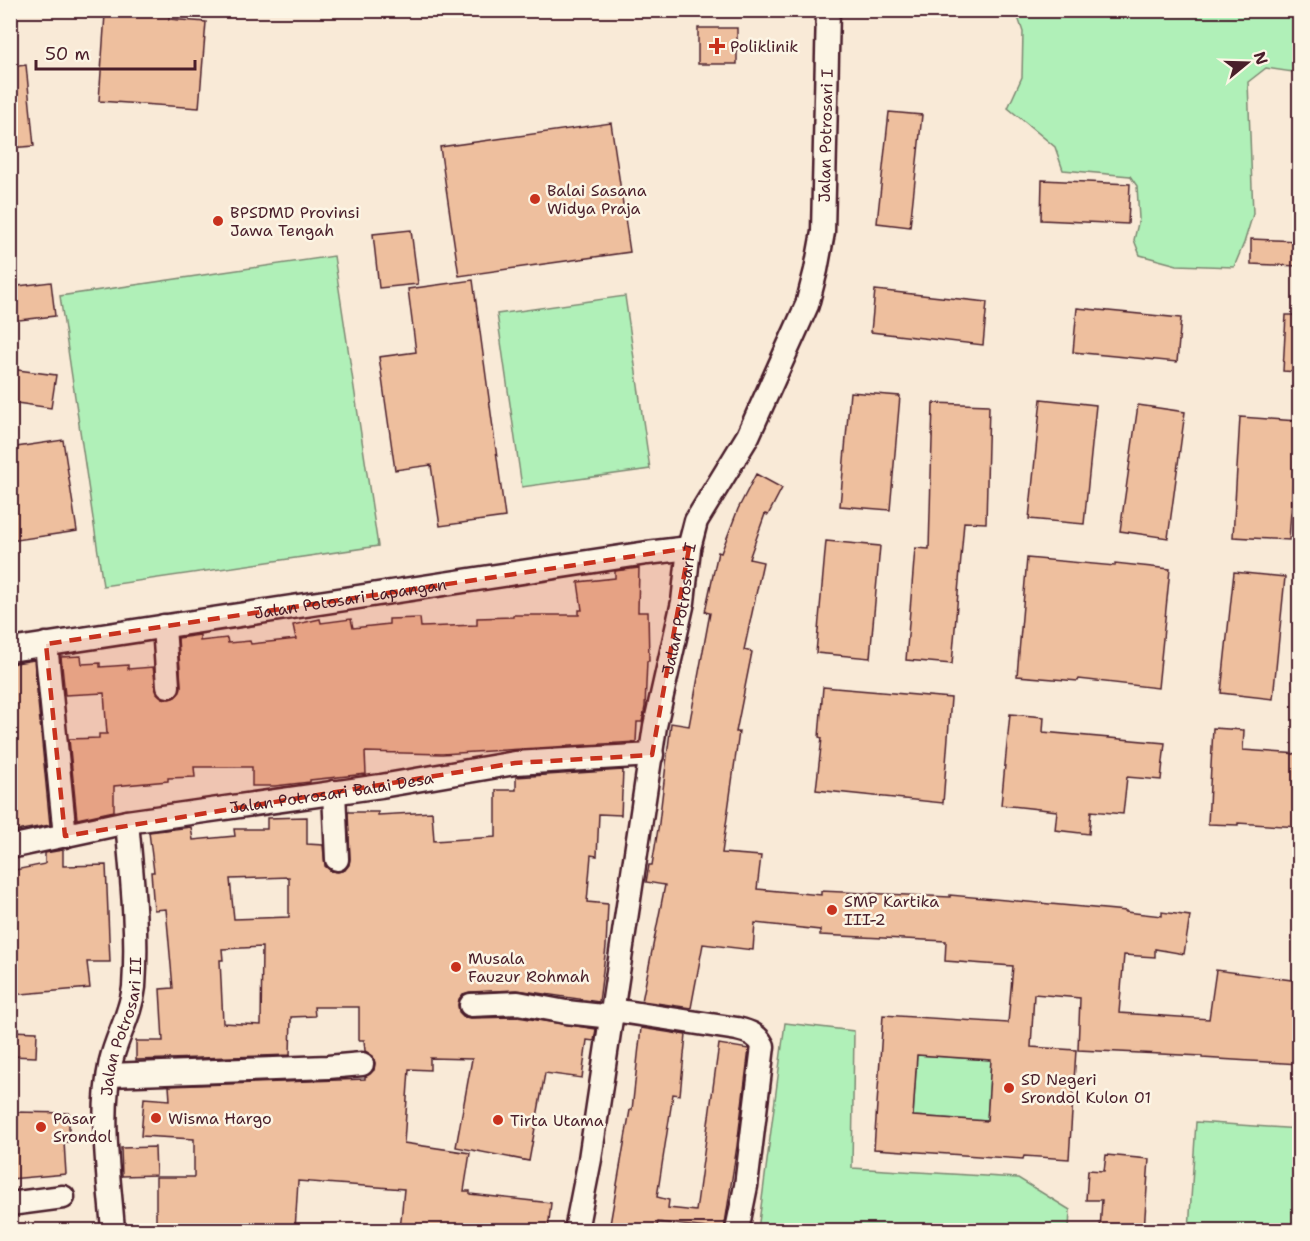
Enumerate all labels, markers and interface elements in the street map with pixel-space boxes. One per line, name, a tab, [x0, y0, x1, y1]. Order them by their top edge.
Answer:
scale bar	[36, 33, 195, 71]
north arrow	[1217, 33, 1277, 93]
place label: Poliklinik	[730, 36, 798, 57]
marker: Poliklinik	[708, 37, 726, 55]
text: 50 m	[45, 42, 90, 66]
text: N	[1249, 49, 1273, 68]
street label: Jalan Potrosari I	[813, 68, 837, 203]
place label: Balai Sasana Widya Praja	[547, 180, 647, 219]
marker: Balai Sasana Widya Praja	[528, 192, 542, 206]
place label: BPSDMD Provinsi Jawa Tengah	[230, 202, 360, 241]
marker: BPSDMD Provinsi Jawa Tengah	[211, 214, 225, 228]
street label: Jalan Potrosari I	[656, 540, 701, 677]
street label: Jalan Potosari Lapangan	[252, 573, 448, 623]
street label: Jalan Potrosari Balai Desa	[228, 767, 435, 818]
place label: SMP Kartika III-2	[844, 891, 939, 930]
marker: SMP Kartika III-2	[825, 903, 839, 917]
place label: Musala Fauzur Rohmah	[468, 948, 590, 987]
street label: Jalan Potrosari II	[96, 956, 146, 1097]
marker: Musala Fauzur Rohmah	[449, 960, 463, 974]
place label: SD Negeri Srondol Kulon 01	[1021, 1069, 1151, 1108]
marker: SD Negeri Srondol Kulon 01	[1002, 1081, 1016, 1095]
place label: Pasar Srondol	[53, 1108, 112, 1147]
place label: Wisma Hargo	[168, 1108, 272, 1129]
place label: Tirta Utama	[510, 1110, 604, 1131]
marker: Wisma Hargo	[149, 1111, 163, 1125]
marker: Tirta Utama	[491, 1113, 505, 1127]
marker: Pasar Srondol	[34, 1120, 48, 1134]

